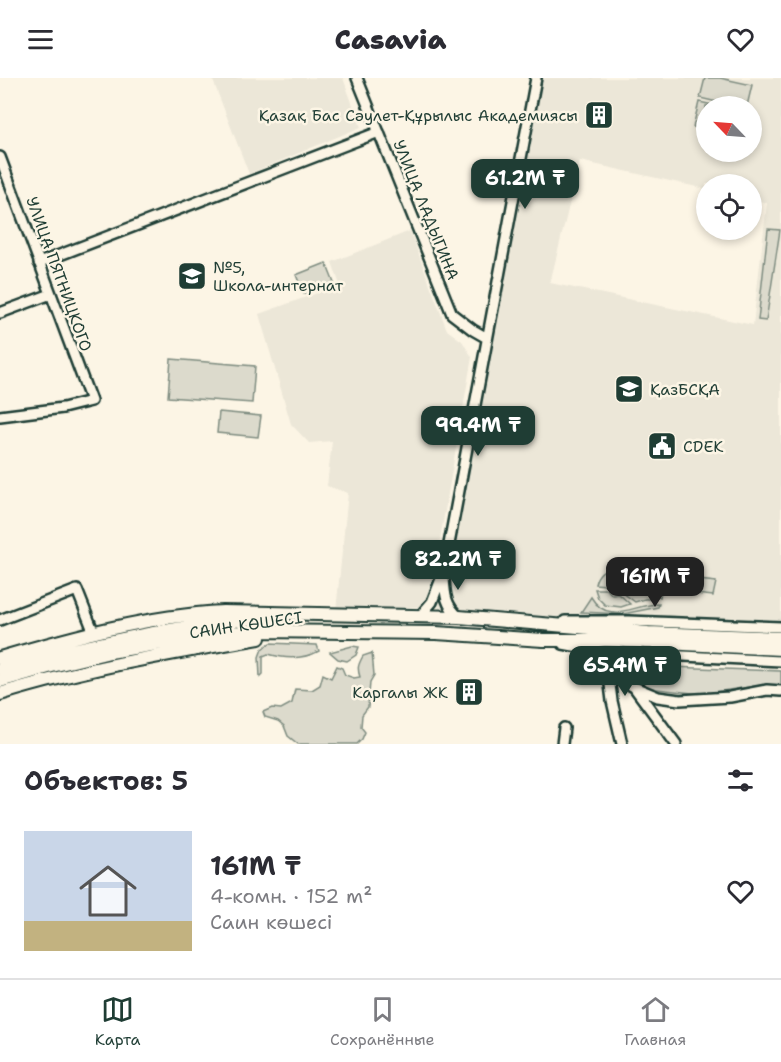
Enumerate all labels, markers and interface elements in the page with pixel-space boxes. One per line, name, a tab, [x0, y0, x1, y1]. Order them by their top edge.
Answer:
text: Casavia	[334, 21, 447, 58]
icon: menu	[24, 23, 57, 56]
icon: heart	[724, 23, 757, 56]
north arrow	[696, 96, 762, 162]
map controls	[696, 96, 762, 240]
building icon: Қазақ Бас Сәулет-Құрылыс Академиясы	[583, 99, 615, 131]
place label: Қазақ Бас Сәулет-Құрылыс Академиясы	[259, 105, 578, 126]
street label: УЛИЦА ЛАДЫГИНА	[388, 137, 464, 283]
pin: 61.2M ₸	[470, 159, 580, 210]
text: 61.2M ₸	[485, 165, 565, 191]
button: locate	[696, 174, 762, 240]
street label: УЛИЦА ПЯТНИЦКОГО	[21, 194, 97, 354]
place label: №5, Школа-интернат	[213, 257, 344, 296]
school or university icon: №5, Школа-интернат	[176, 260, 208, 292]
school or university icon: ҚазБСҚА	[613, 373, 645, 405]
place label: ҚазБСҚА	[650, 379, 720, 400]
pin: 99.4M ₸	[423, 406, 533, 457]
text: 99.4M ₸	[435, 412, 521, 438]
public building icon: CDEK	[646, 430, 678, 462]
place label: CDEK	[683, 436, 724, 457]
pin: 82.2M ₸	[403, 540, 513, 591]
text: 82.2M ₸	[415, 546, 501, 572]
pin: 161M ₸	[606, 557, 704, 608]
text: 161M ₸	[620, 563, 690, 589]
street label: САИН КӨШЕСІ	[188, 607, 304, 643]
pin: 65.4M ₸	[570, 646, 680, 697]
text: 65.4M ₸	[583, 652, 667, 678]
building icon: Каргалы ЖК	[453, 676, 485, 708]
place label: Каргалы ЖК	[352, 682, 449, 703]
text: Объектов: 5	[24, 763, 188, 798]
icon: filters	[724, 764, 757, 797]
text: 161M ₸	[210, 848, 301, 883]
icon: home	[72, 855, 144, 927]
icon: heart	[724, 875, 757, 908]
text: 4-комн. · 152 m²	[210, 883, 372, 909]
text: Саин көшесі	[210, 909, 332, 935]
tab: Карта	[95, 993, 141, 1050]
tab: Сохранённые	[330, 993, 435, 1050]
tab: Главная	[624, 993, 686, 1050]

